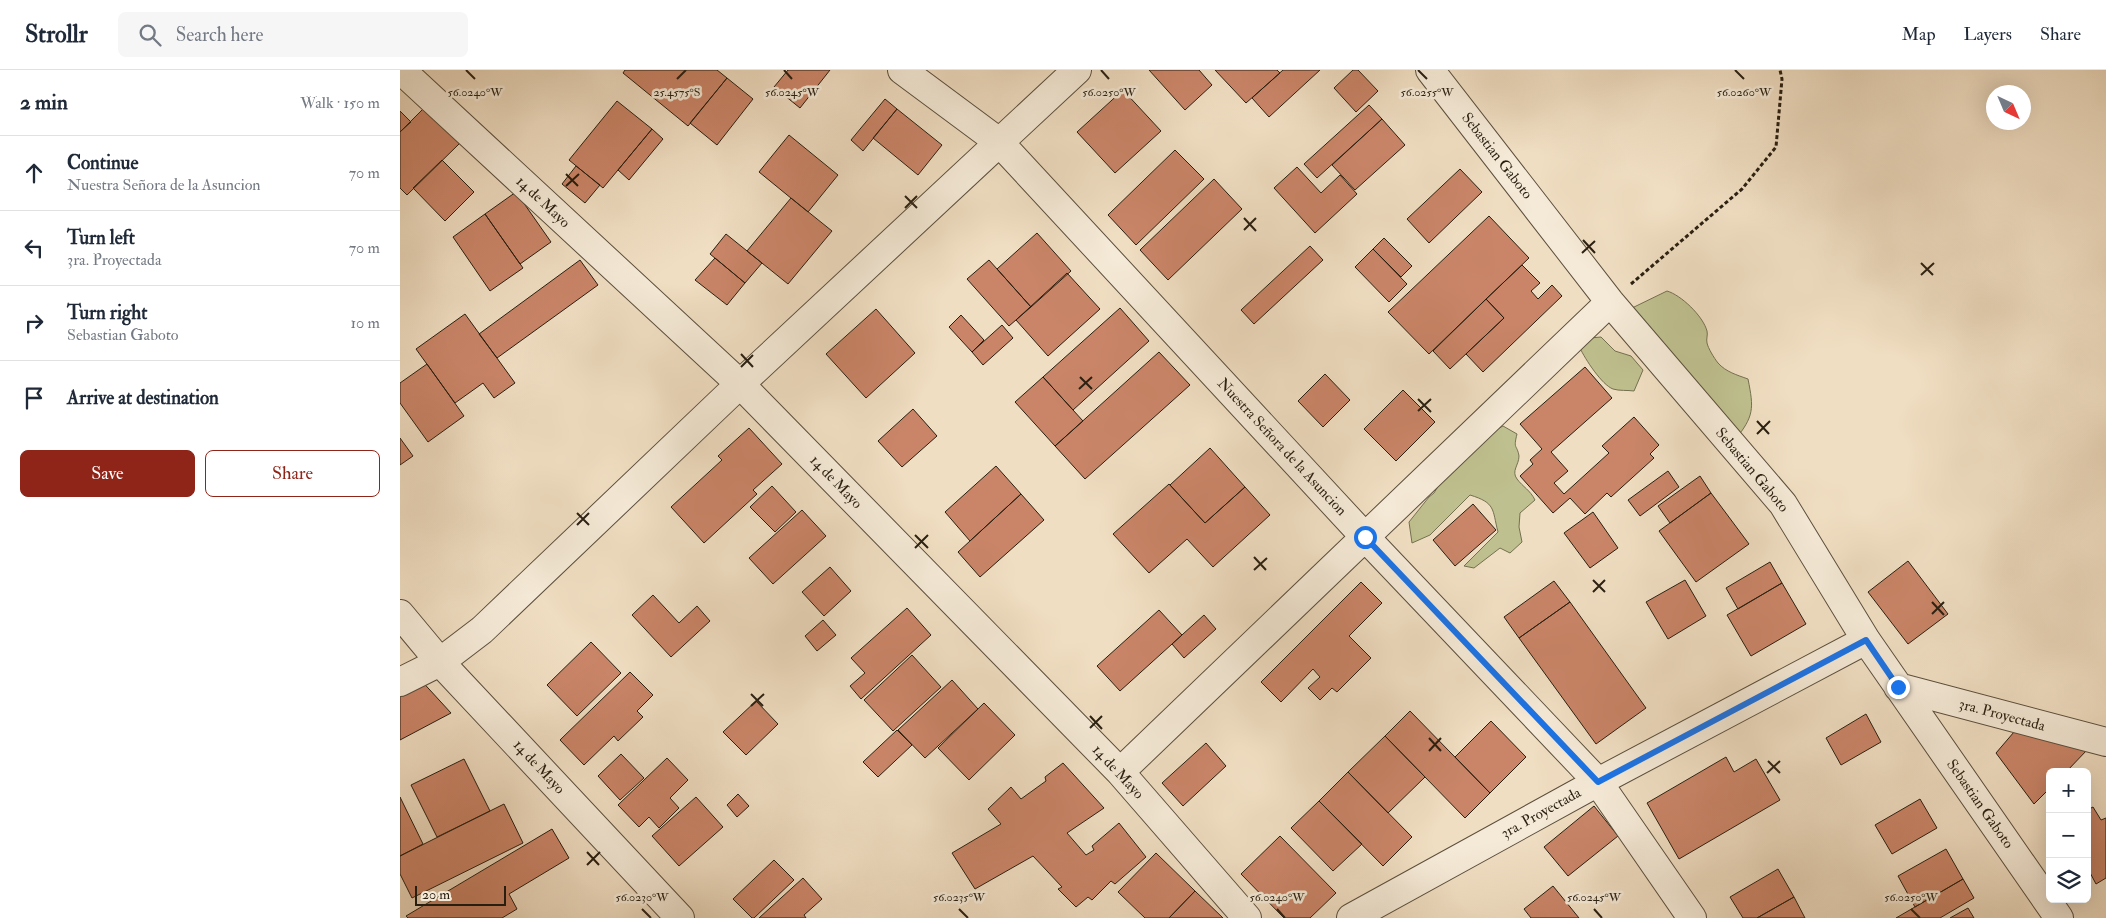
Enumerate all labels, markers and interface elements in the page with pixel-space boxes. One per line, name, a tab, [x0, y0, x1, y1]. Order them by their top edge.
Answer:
search box	[118, 12, 468, 57]
text: Strollr	[25, 19, 88, 50]
icon: search	[136, 21, 164, 49]
text: Search here	[176, 23, 264, 47]
text: Map	[1902, 23, 1936, 46]
text: Layers	[1964, 23, 2012, 46]
text: Share	[2040, 23, 2081, 46]
text: 56.0240°W	[448, 85, 503, 100]
text: 25.4575°S	[653, 85, 701, 100]
text: 56.0245°W	[765, 85, 820, 100]
text: 56.0250°W	[1082, 85, 1137, 100]
text: 56.0255°W	[1401, 85, 1454, 100]
text: 56.0260°W	[1717, 85, 1772, 100]
north arrow	[1986, 85, 2031, 130]
text: 2 min	[20, 89, 68, 116]
text: Walk · 150 m	[300, 93, 380, 113]
street label: Sebastian Gaboto	[1457, 109, 1537, 203]
text: Continue	[67, 151, 138, 175]
icon: ahead	[20, 159, 48, 187]
text: 70 m	[349, 163, 380, 183]
street label: 14 de Mayo	[512, 172, 574, 232]
text: Nuestra Señora de la Asuncion	[67, 175, 261, 195]
text: Turn left	[67, 226, 135, 250]
icon: left	[20, 234, 48, 262]
text: 70 m	[349, 238, 380, 258]
text: 3ra. Proyectada	[67, 250, 161, 270]
text: Turn right	[67, 301, 147, 325]
icon: right	[20, 309, 48, 337]
text: 10 m	[350, 313, 380, 333]
text: Sebastian Gaboto	[67, 325, 179, 345]
street label: Nuestra Señora de la Asuncion	[1213, 374, 1351, 520]
icon: arrive	[20, 384, 48, 412]
text: Arrive at destination	[67, 386, 219, 410]
street label: Sebastian Gaboto	[1711, 424, 1793, 516]
button: Save	[20, 450, 195, 497]
button: Share	[205, 450, 380, 497]
street label: 14 de Mayo	[806, 451, 866, 513]
route start	[1354, 526, 1377, 549]
route end	[1887, 676, 1910, 699]
street label: 3ra. Proyectada	[1957, 694, 2048, 736]
street label: 14 de Mayo	[509, 736, 569, 798]
street label: 14 de Mayo	[1088, 741, 1148, 803]
street label: Sebastian Gaboto	[1942, 756, 2018, 852]
map controls	[2046, 768, 2091, 903]
button: +	[2046, 768, 2091, 813]
street label: 3ra. Proyectada	[1498, 783, 1585, 843]
button: −	[2046, 813, 2091, 858]
button: layers	[2046, 858, 2091, 903]
scale bar	[415, 883, 506, 906]
text: 20 m	[422, 886, 450, 903]
text: 56.0230°W	[615, 890, 669, 905]
text: 56.0235°W	[933, 890, 986, 905]
text: 56.0240°W	[1250, 890, 1305, 905]
text: 56.0245°W	[1567, 890, 1622, 905]
text: 56.0250°W	[1884, 890, 1939, 905]

